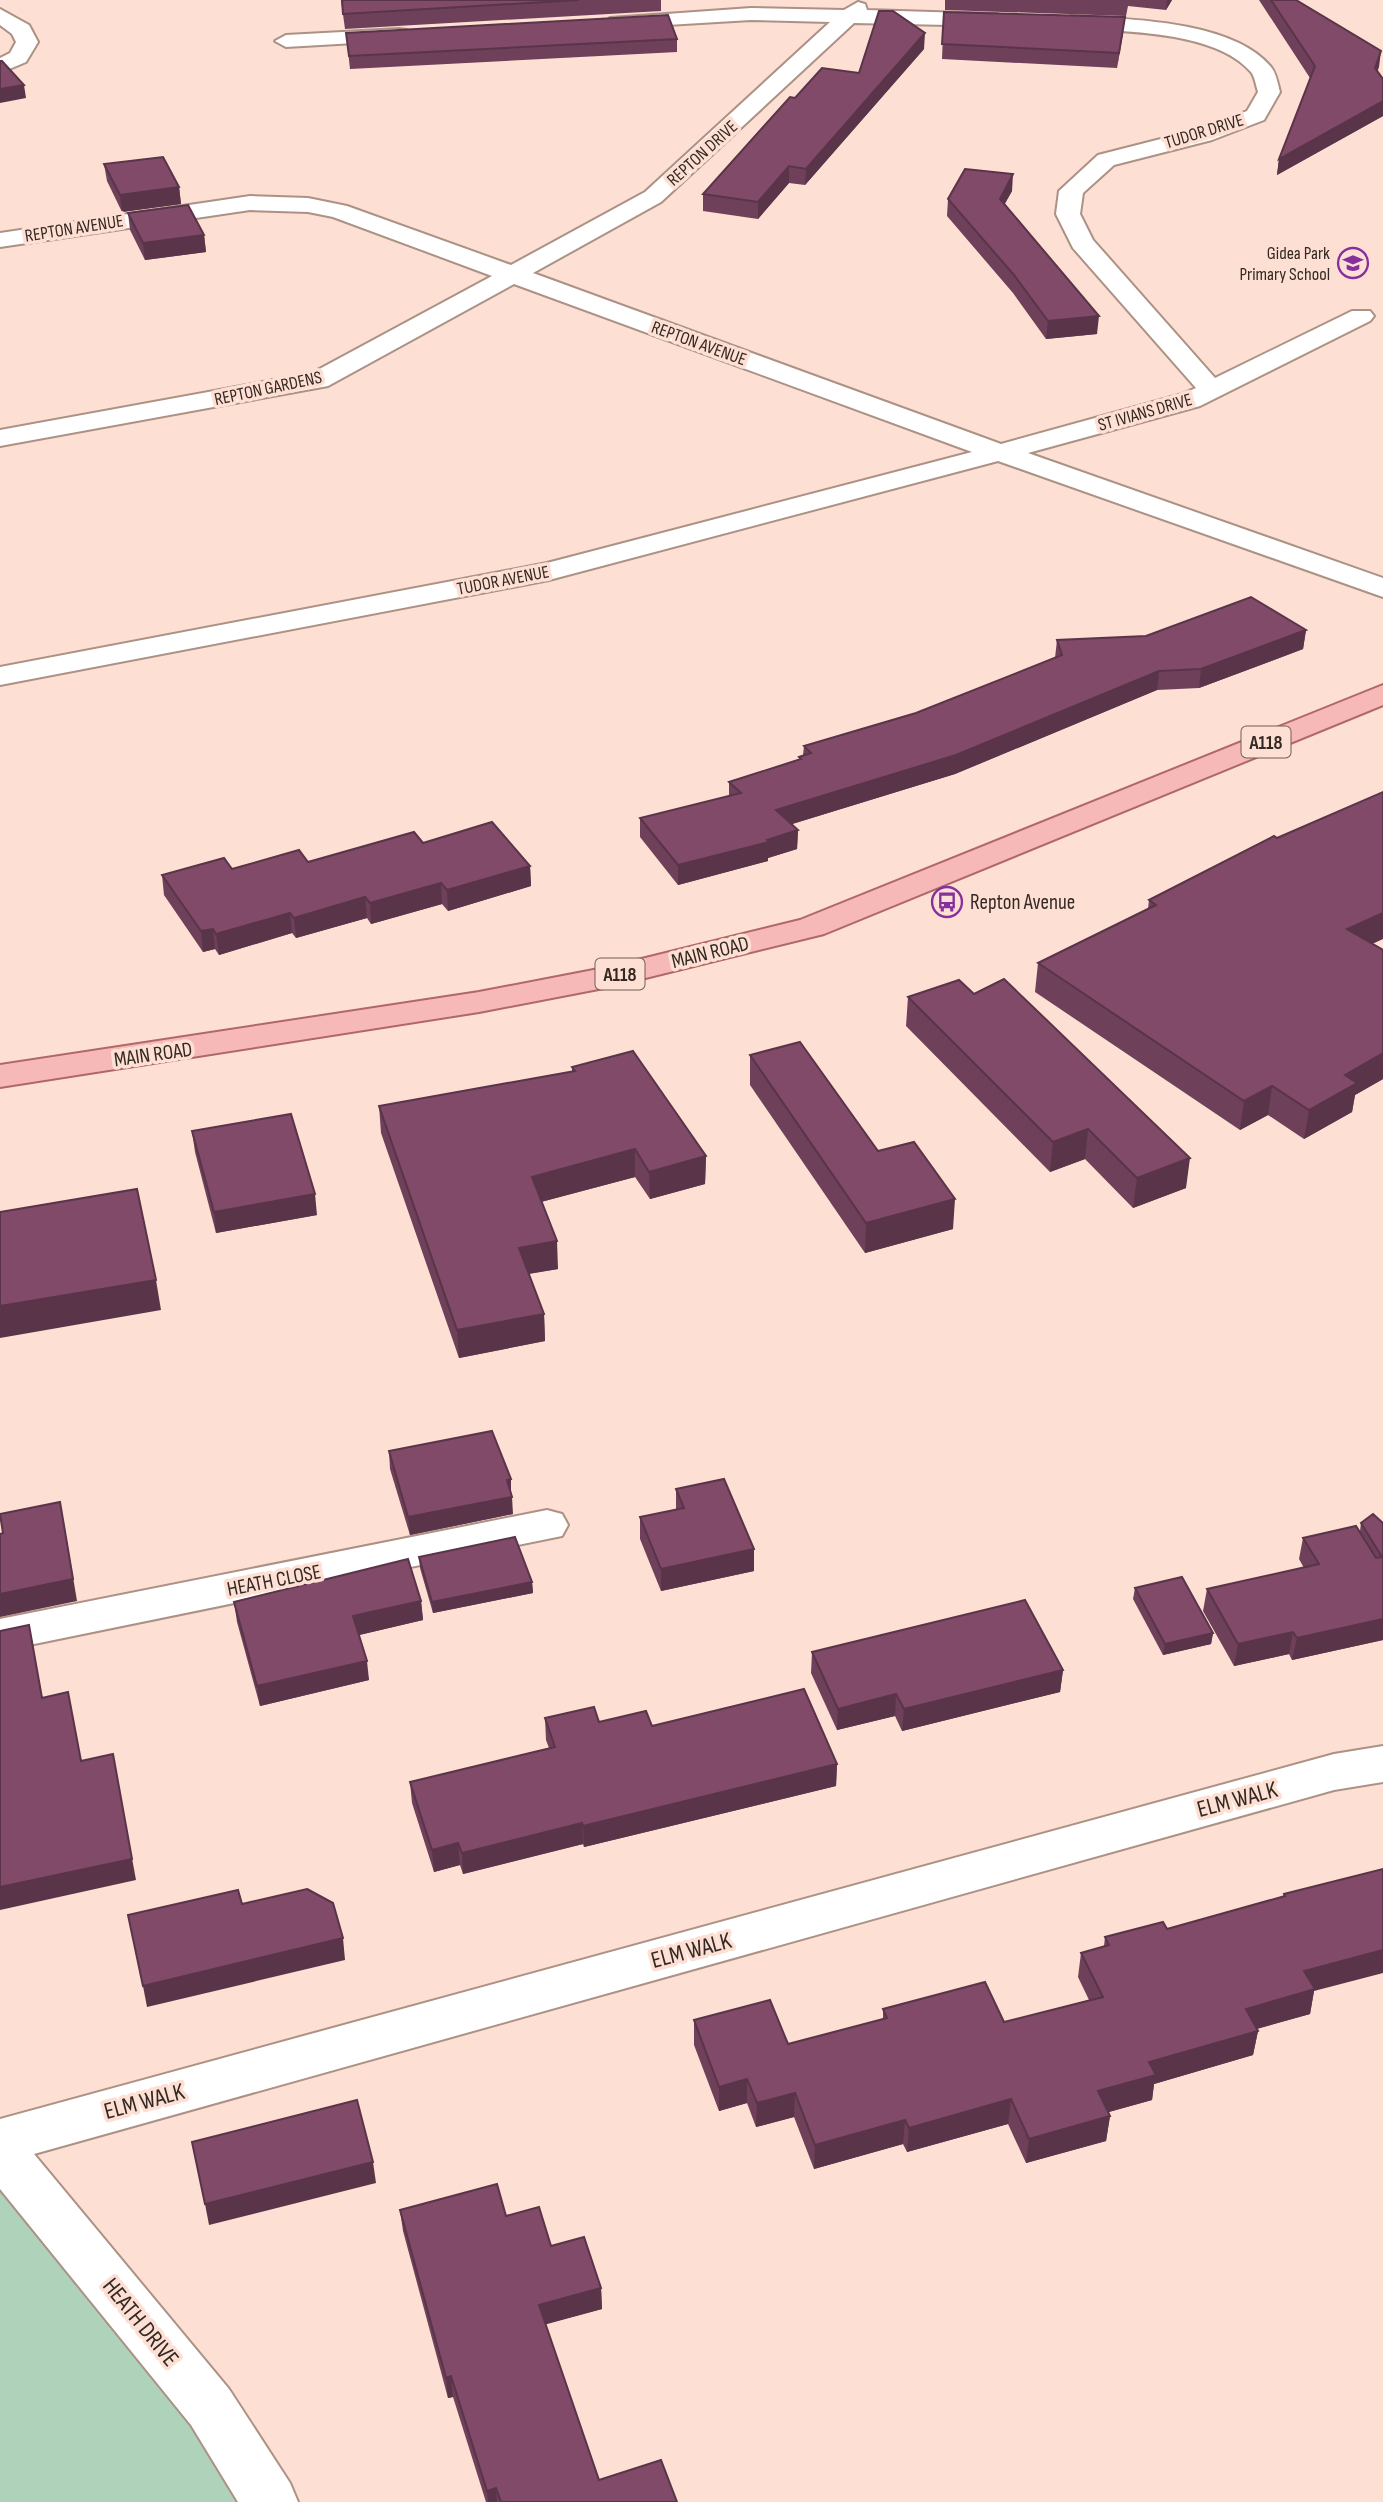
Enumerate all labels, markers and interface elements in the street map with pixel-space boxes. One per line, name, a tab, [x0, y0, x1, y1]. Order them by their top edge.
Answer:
street label: TUDOR DRIVE	[1162, 110, 1246, 153]
street label: REPTON DRIVE	[663, 116, 742, 190]
street label: REPTON AVENUE	[23, 210, 125, 247]
place label: Gidea Park Primary School	[1239, 243, 1330, 285]
school or university icon: Gidea Park Primary School	[1336, 246, 1370, 280]
street label: REPTON AVENUE	[649, 317, 749, 370]
street label: REPTON GARDENS	[212, 367, 324, 410]
street label: ST IVIANS DRIVE	[1096, 389, 1195, 436]
street label: TUDOR AVENUE	[455, 561, 551, 600]
road number: A118	[1242, 726, 1290, 758]
bus stop icon: Repton Avenue	[930, 885, 964, 919]
place label: Repton Avenue	[970, 890, 1075, 915]
street label: MAIN ROAD	[669, 931, 751, 974]
road number: A118	[596, 958, 644, 990]
street label: MAIN ROAD	[112, 1037, 194, 1072]
street label: HEATH CLOSE	[225, 1559, 323, 1602]
street label: ELM WALK	[1194, 1775, 1281, 1824]
street label: ELM WALK	[648, 1926, 735, 1975]
street label: ELM WALK	[101, 2077, 188, 2126]
street label: HEATH DRIVE	[96, 2272, 185, 2372]

